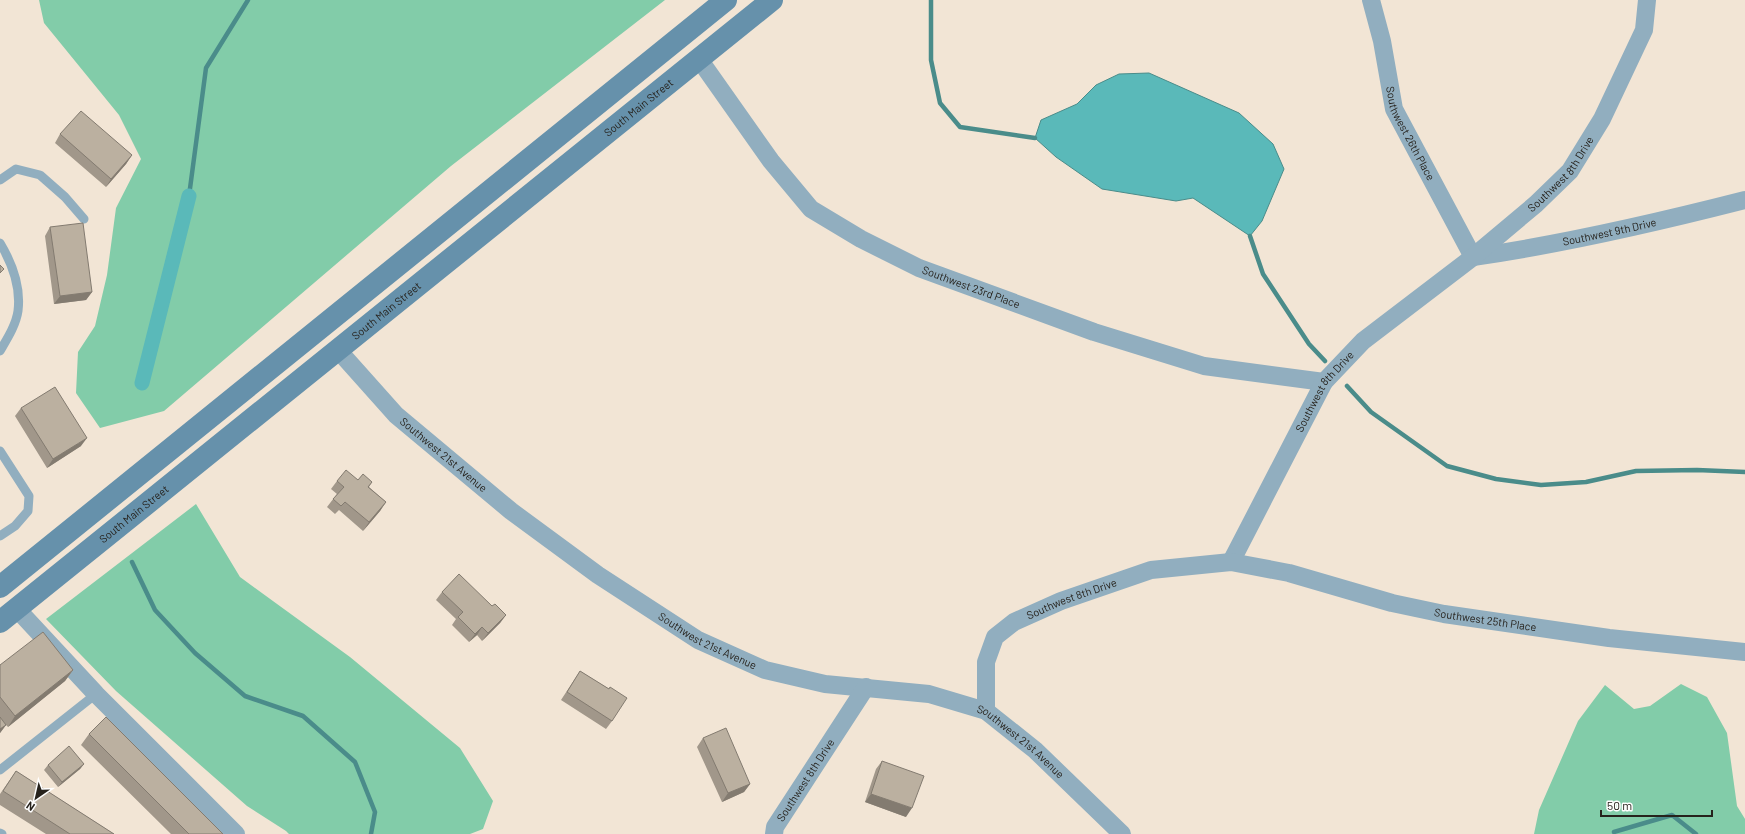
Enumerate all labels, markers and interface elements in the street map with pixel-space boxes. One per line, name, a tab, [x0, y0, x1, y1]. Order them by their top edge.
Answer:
street label: South Main Street	[601, 75, 675, 139]
street label: Southwest 26th Place	[1384, 85, 1438, 183]
street label: Southwest 8th Drive	[1525, 134, 1596, 214]
street label: Southwest 9th Drive	[1561, 215, 1658, 248]
street label: Southwest 23rd Place	[921, 263, 1022, 310]
street label: South Main Street	[349, 279, 423, 342]
street label: Southwest 8th Drive	[1292, 348, 1356, 434]
street label: Southwest 21st Avenue	[398, 414, 490, 494]
street label: South Main Street	[96, 482, 171, 545]
street label: Southwest 8th Drive	[1024, 575, 1118, 622]
street label: Southwest 25th Place	[1433, 605, 1537, 633]
street label: Southwest 21st Avenue	[656, 609, 759, 671]
street label: Southwest 21st Avenue	[976, 702, 1067, 781]
street label: Southwest 8th Drive	[774, 736, 837, 823]
north arrow	[16, 778, 56, 818]
scale bar	[1601, 792, 1712, 818]
text: 50 m	[1607, 798, 1632, 812]
text: N	[23, 799, 37, 814]

